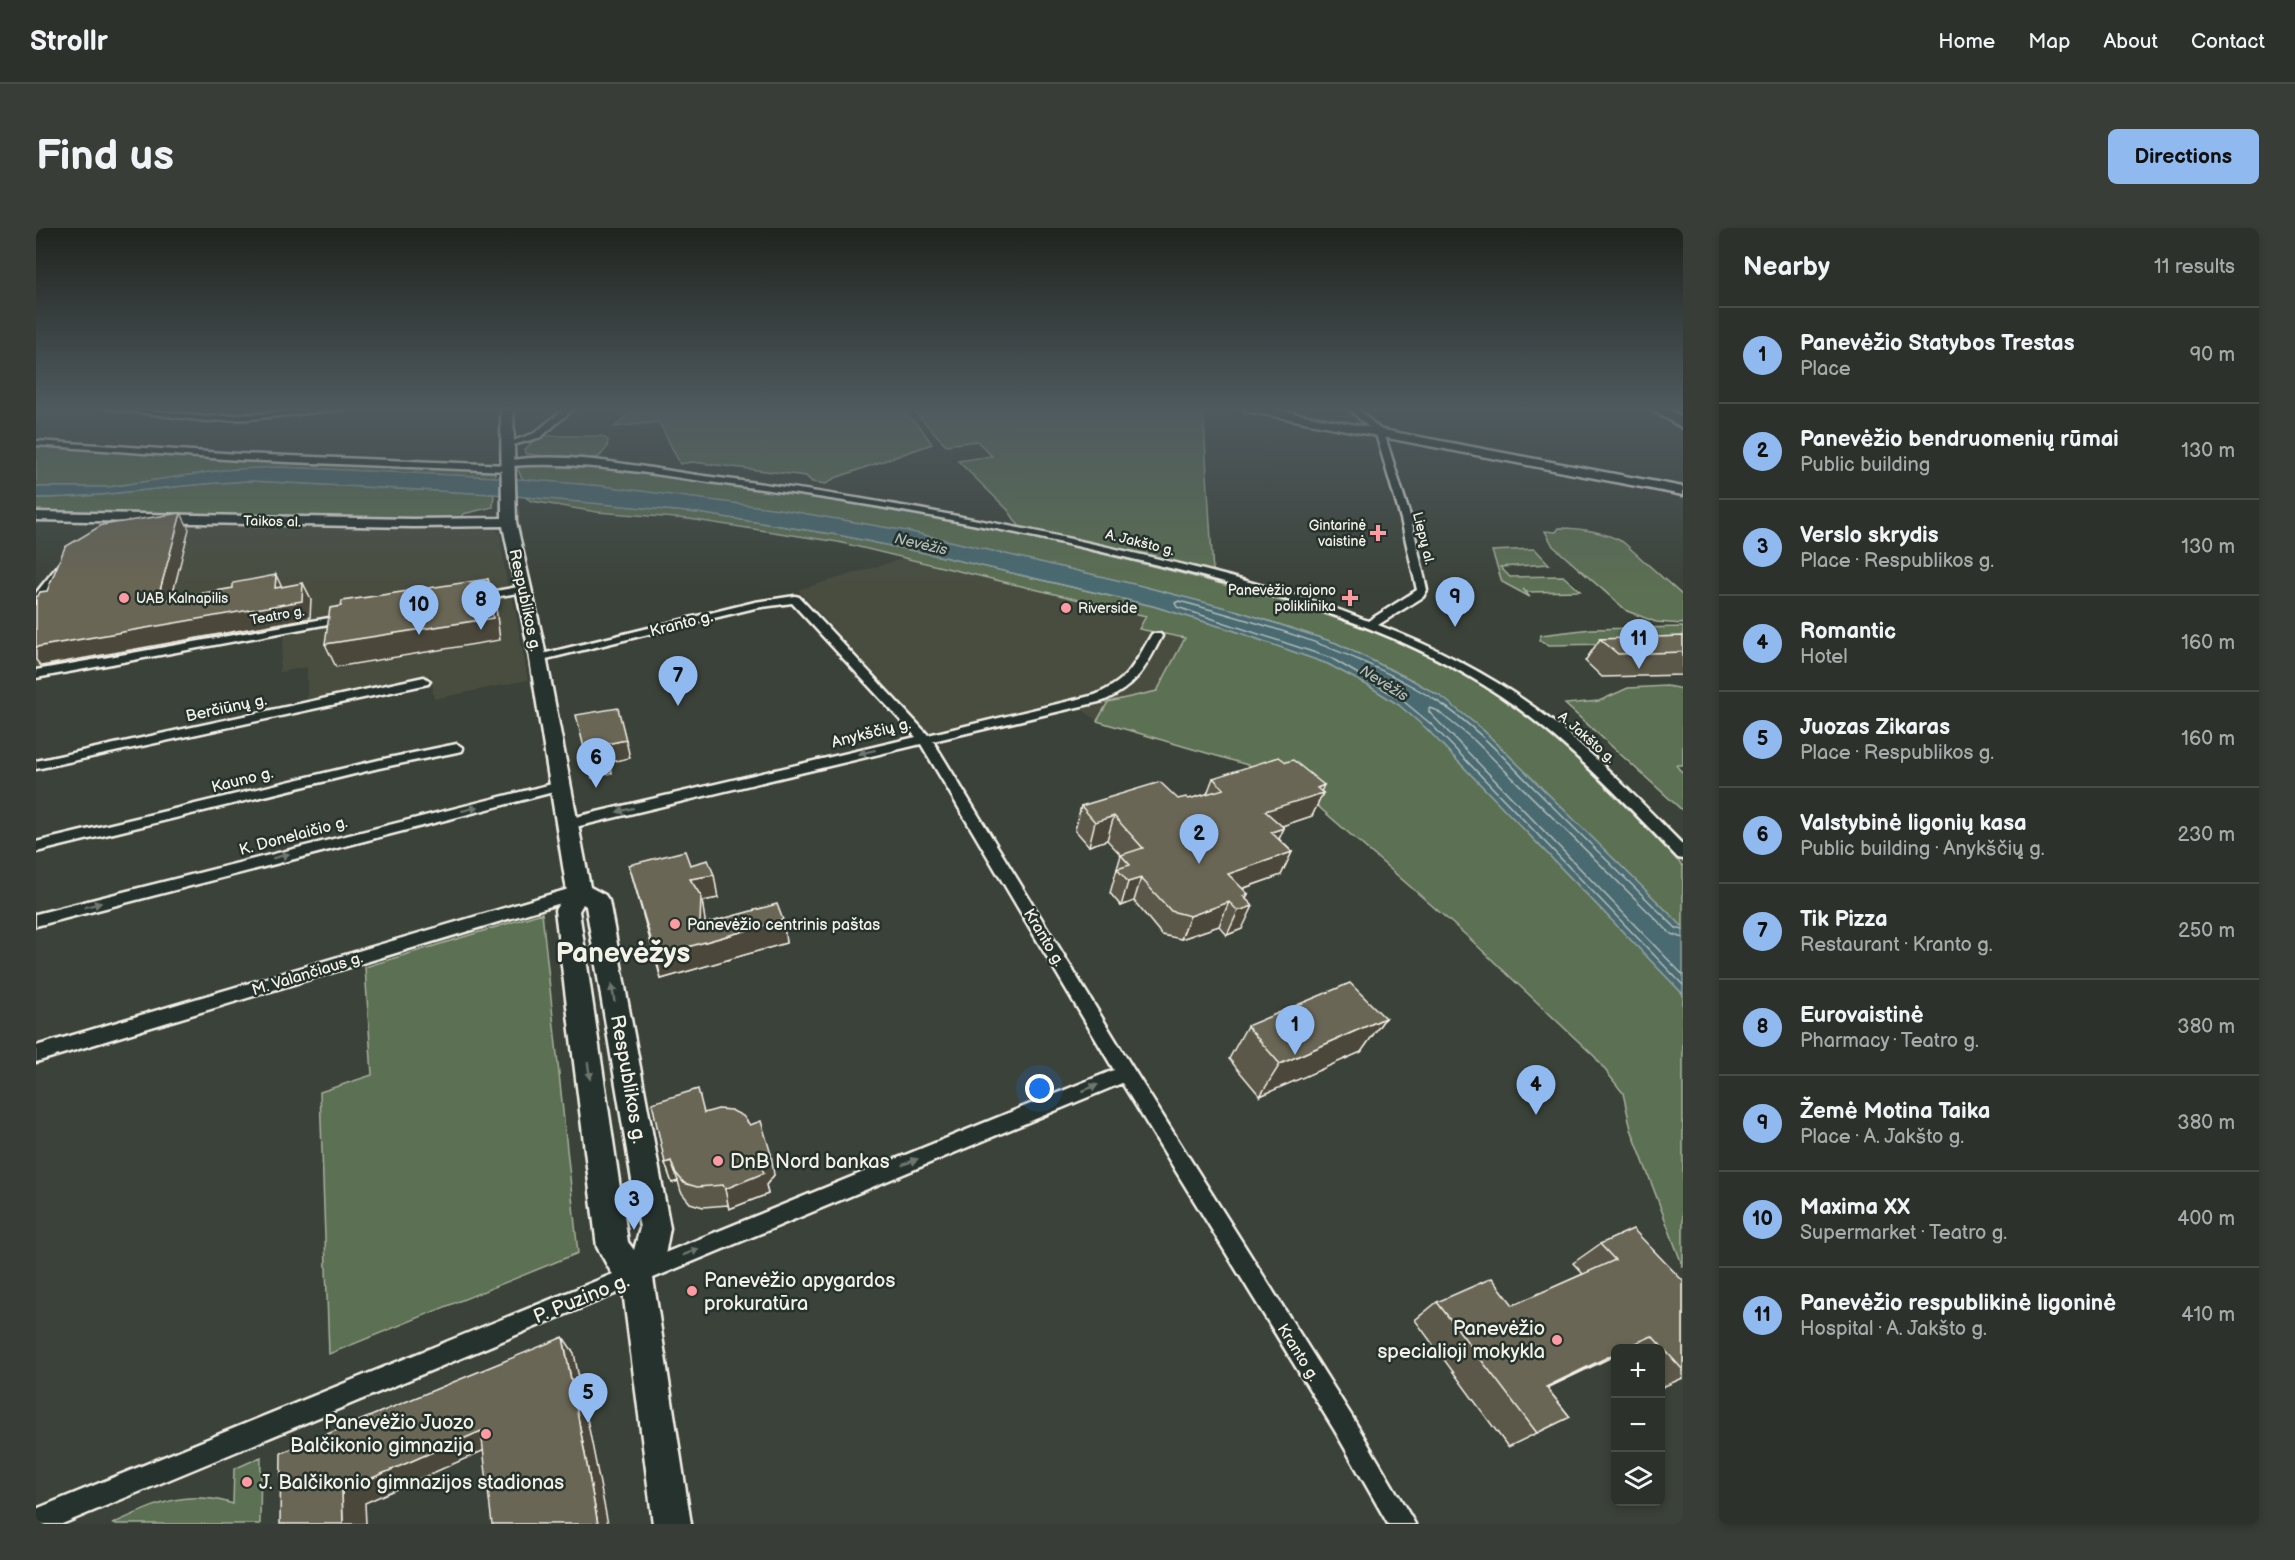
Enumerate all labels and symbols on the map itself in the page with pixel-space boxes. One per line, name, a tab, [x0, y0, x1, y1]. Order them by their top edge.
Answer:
street label: Liepų al.	[1409, 510, 1438, 566]
street label: Taikos al.	[243, 513, 301, 531]
place label: Gintarinė vaistinė	[1309, 517, 1366, 550]
street label: A. Jakšto g.	[1104, 526, 1176, 559]
marker: Gintarinė vaistinė	[1371, 526, 1385, 540]
water label: Nevėžis	[893, 529, 950, 560]
street label: Respublikos g.	[504, 547, 545, 653]
pin: 9	[1436, 578, 1474, 627]
pin: 8	[462, 580, 500, 630]
place label: Panevėžio rajono poliklinika	[1228, 582, 1336, 615]
pin: 10	[400, 586, 439, 635]
marker: Panevėžio rajono poliklinika	[1341, 589, 1359, 607]
place label: UAB Kalnapilis	[136, 590, 228, 607]
marker: UAB Kalnapilis	[117, 591, 131, 605]
place label: Riverside	[1078, 600, 1137, 617]
marker: Riverside	[1059, 601, 1073, 615]
street label: Teatro g.	[249, 602, 306, 629]
street label: Kranto g.	[648, 607, 715, 641]
pin: 11	[1620, 620, 1658, 669]
pin: 7	[658, 656, 698, 706]
water label: Nevėžis	[1356, 661, 1412, 706]
street label: Berčiūnų g.	[184, 691, 269, 726]
street label: A. Jakšto g.	[1555, 708, 1619, 767]
street label: Anykščių g.	[830, 714, 913, 752]
pin: 6	[576, 738, 616, 788]
one-way arrow	[858, 747, 876, 757]
street label: Kauno g.	[210, 764, 275, 797]
one-way arrow	[461, 803, 480, 813]
one-way arrow	[615, 806, 634, 815]
street label: K. Donelaičio g.	[237, 813, 350, 860]
pin: 2	[1180, 814, 1218, 864]
one-way arrow	[272, 851, 291, 861]
one-way arrow	[83, 900, 102, 910]
street label: Kranto g.	[1019, 905, 1068, 970]
place label: Panevėžio centrinis paštas	[687, 916, 880, 935]
marker: Panevėžio centrinis paštas	[668, 917, 682, 931]
district label: Panevėžys	[556, 937, 690, 970]
street label: M. Valančiaus g.	[250, 949, 365, 1000]
one-way arrow	[609, 983, 618, 1002]
pin: 1	[1276, 1006, 1314, 1055]
street label: Respublikos g.	[605, 1013, 651, 1146]
one-way arrow	[584, 1062, 594, 1081]
pin: 4	[1516, 1066, 1556, 1115]
your location	[1025, 1074, 1054, 1103]
one-way arrow	[1082, 1083, 1100, 1093]
place label: DnB Nord bankas	[730, 1150, 890, 1174]
marker: DnB Nord bankas	[711, 1154, 725, 1168]
one-way arrow	[901, 1157, 919, 1166]
pin: 3	[614, 1180, 654, 1230]
one-way arrow	[682, 1247, 700, 1256]
street label: P. Puzino g.	[530, 1269, 633, 1329]
place label: Panevėžio apygardos prokuratūra	[704, 1269, 895, 1316]
marker: Panevėžio apygardos prokuratūra	[685, 1284, 699, 1298]
place label: Panevėžio specialioji mokykla	[1377, 1317, 1545, 1364]
street label: Kranto g.	[1273, 1321, 1323, 1385]
marker: Panevėžio specialioji mokykla	[1550, 1333, 1564, 1347]
pin: 5	[568, 1374, 608, 1423]
place label: Panevėžio Juozo Balčikonio gimnazija	[290, 1411, 474, 1458]
marker: Panevėžio Juozo Balčikonio gimnazija	[479, 1427, 493, 1441]
place label: J. Balčikonio gimnazijos stadionas	[259, 1471, 564, 1495]
marker: J. Balčikonio gimnazijos stadionas	[240, 1475, 254, 1489]

